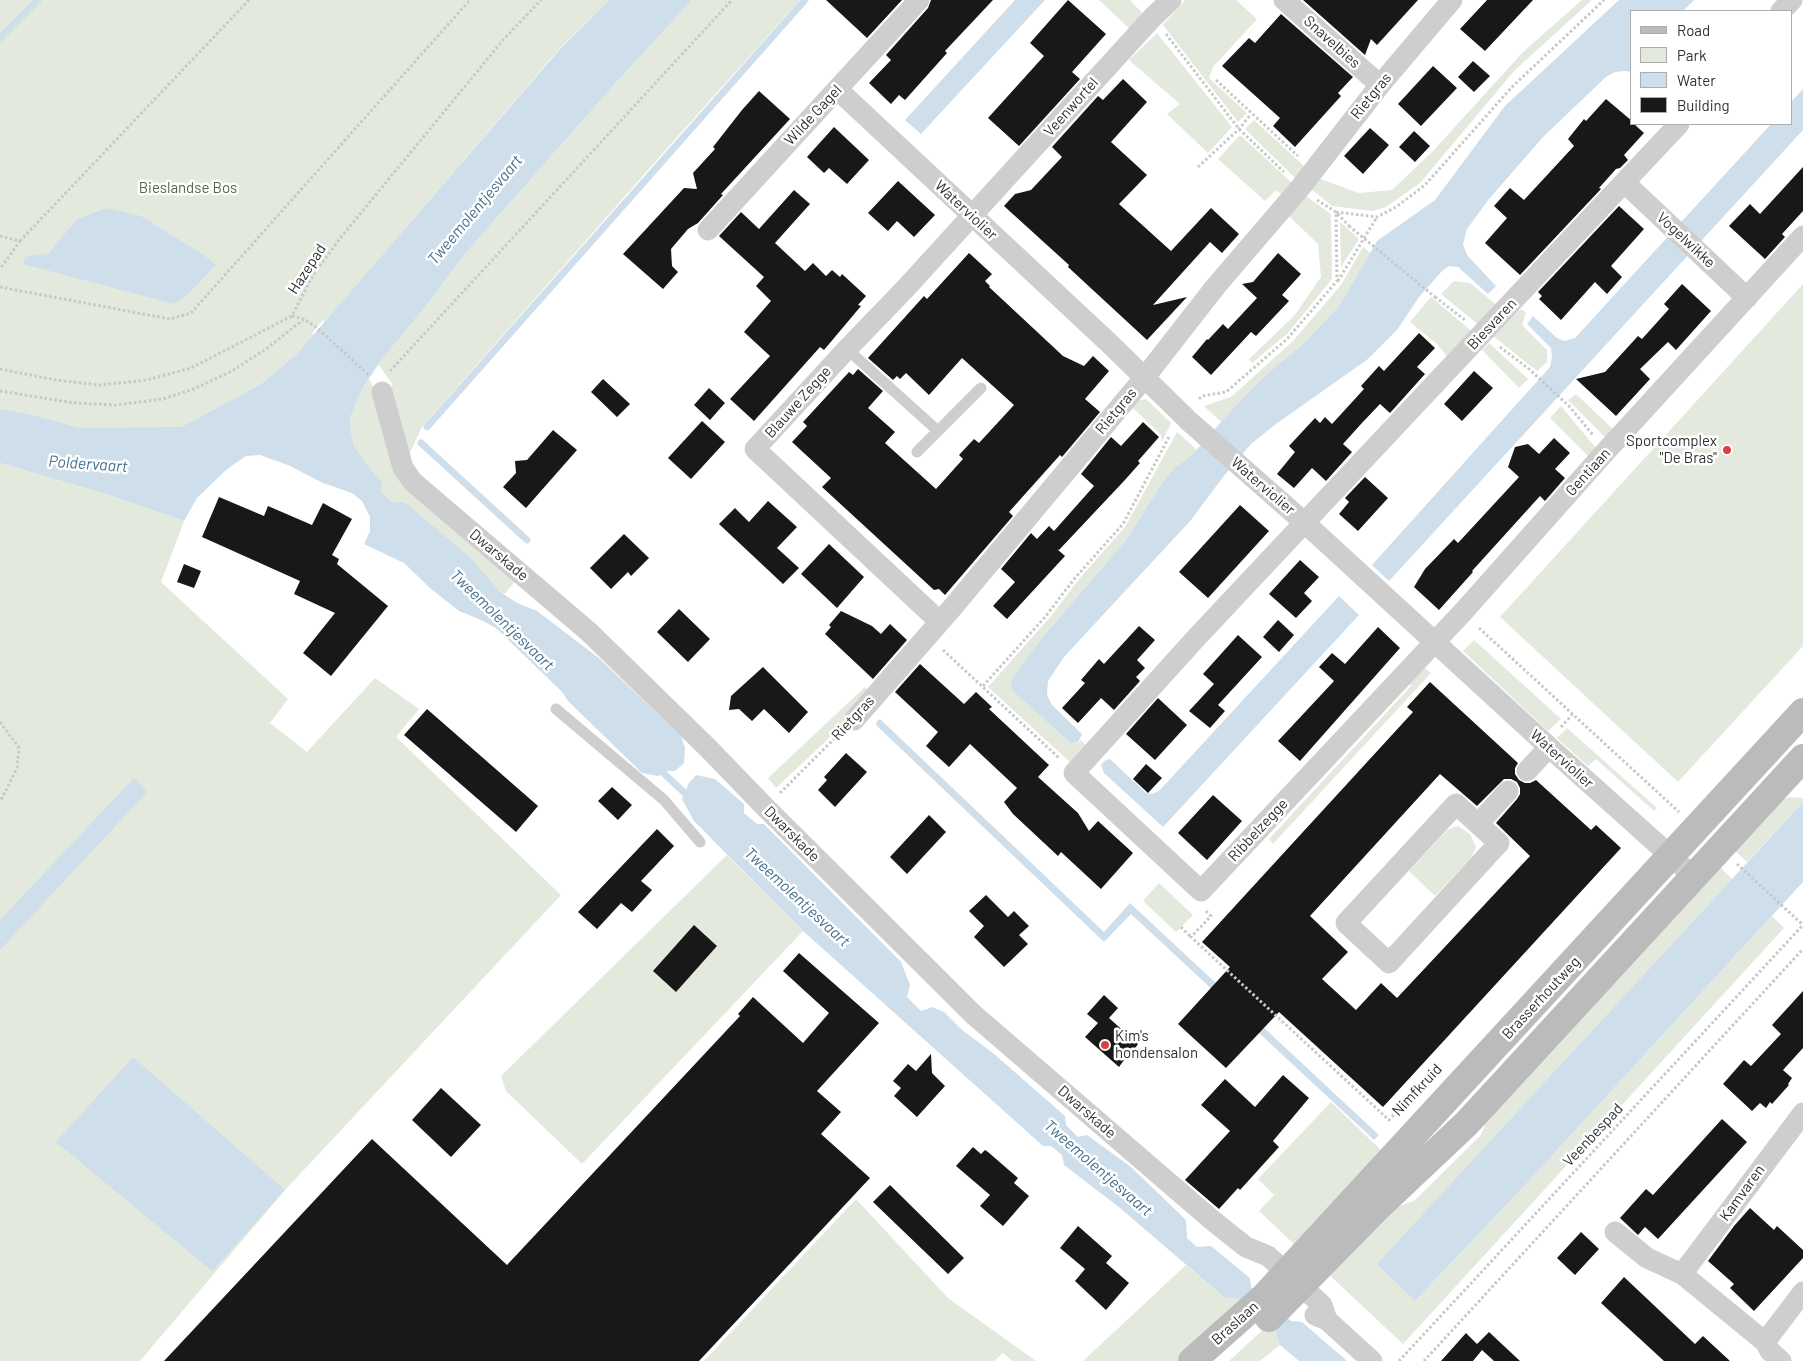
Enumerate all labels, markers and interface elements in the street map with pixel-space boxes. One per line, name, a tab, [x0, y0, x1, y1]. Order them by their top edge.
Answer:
legend	[1630, 10, 1793, 125]
street label: Snavelbies	[1300, 12, 1364, 72]
text: Road	[1677, 21, 1710, 39]
text: Park	[1677, 46, 1706, 64]
street label: Rietgras	[1347, 69, 1395, 123]
text: Water	[1677, 71, 1716, 89]
street label: Veenwortel	[1040, 74, 1102, 140]
street label: Wilde Gagel	[781, 81, 845, 149]
text: Building	[1677, 96, 1730, 114]
water label: Tweemolentjesvaart	[424, 151, 526, 269]
street label: Waterviolier	[931, 176, 1001, 244]
park label: Bieslandse Bos	[139, 179, 237, 197]
street label: Vogelwikke	[1653, 208, 1719, 272]
street label: Hazepad	[284, 240, 330, 298]
street label: Biesvaren	[1464, 294, 1520, 354]
street label: Blauwe Zegge	[761, 362, 835, 442]
street label: Rietgras	[1092, 384, 1140, 438]
place label: Sportcomplex "De Bras"	[1626, 432, 1717, 467]
street label: Gentiaan	[1562, 444, 1614, 500]
marker: Sportcomplex "De Bras"	[1721, 444, 1733, 456]
water label: Poldervaart	[48, 452, 128, 476]
street label: Waterviolier	[1227, 453, 1299, 519]
street label: Dwarskade	[466, 525, 532, 585]
water label: Tweemolentjesvaart	[446, 565, 558, 675]
street label: Rietgras	[828, 692, 878, 744]
street label: Waterviolier	[1527, 726, 1597, 792]
street label: Ribbelzegge	[1224, 795, 1292, 865]
street label: Dwarskade	[760, 802, 824, 866]
water label: Tweemolentjesvaart	[740, 843, 854, 951]
street label: Brasserhoutweg	[1498, 953, 1584, 1043]
place label: Kim's hondensalon	[1115, 1027, 1198, 1062]
marker: Kim's hondensalon	[1099, 1039, 1111, 1051]
street label: Nimfkruid	[1388, 1060, 1446, 1120]
street label: Dwarskade	[1054, 1082, 1120, 1142]
street label: Veenbespad	[1559, 1100, 1627, 1170]
water label: Tweemolentjesvaart	[1040, 1116, 1156, 1220]
street label: Kamvaren	[1716, 1161, 1768, 1225]
street label: Braslaan	[1208, 1297, 1262, 1349]

